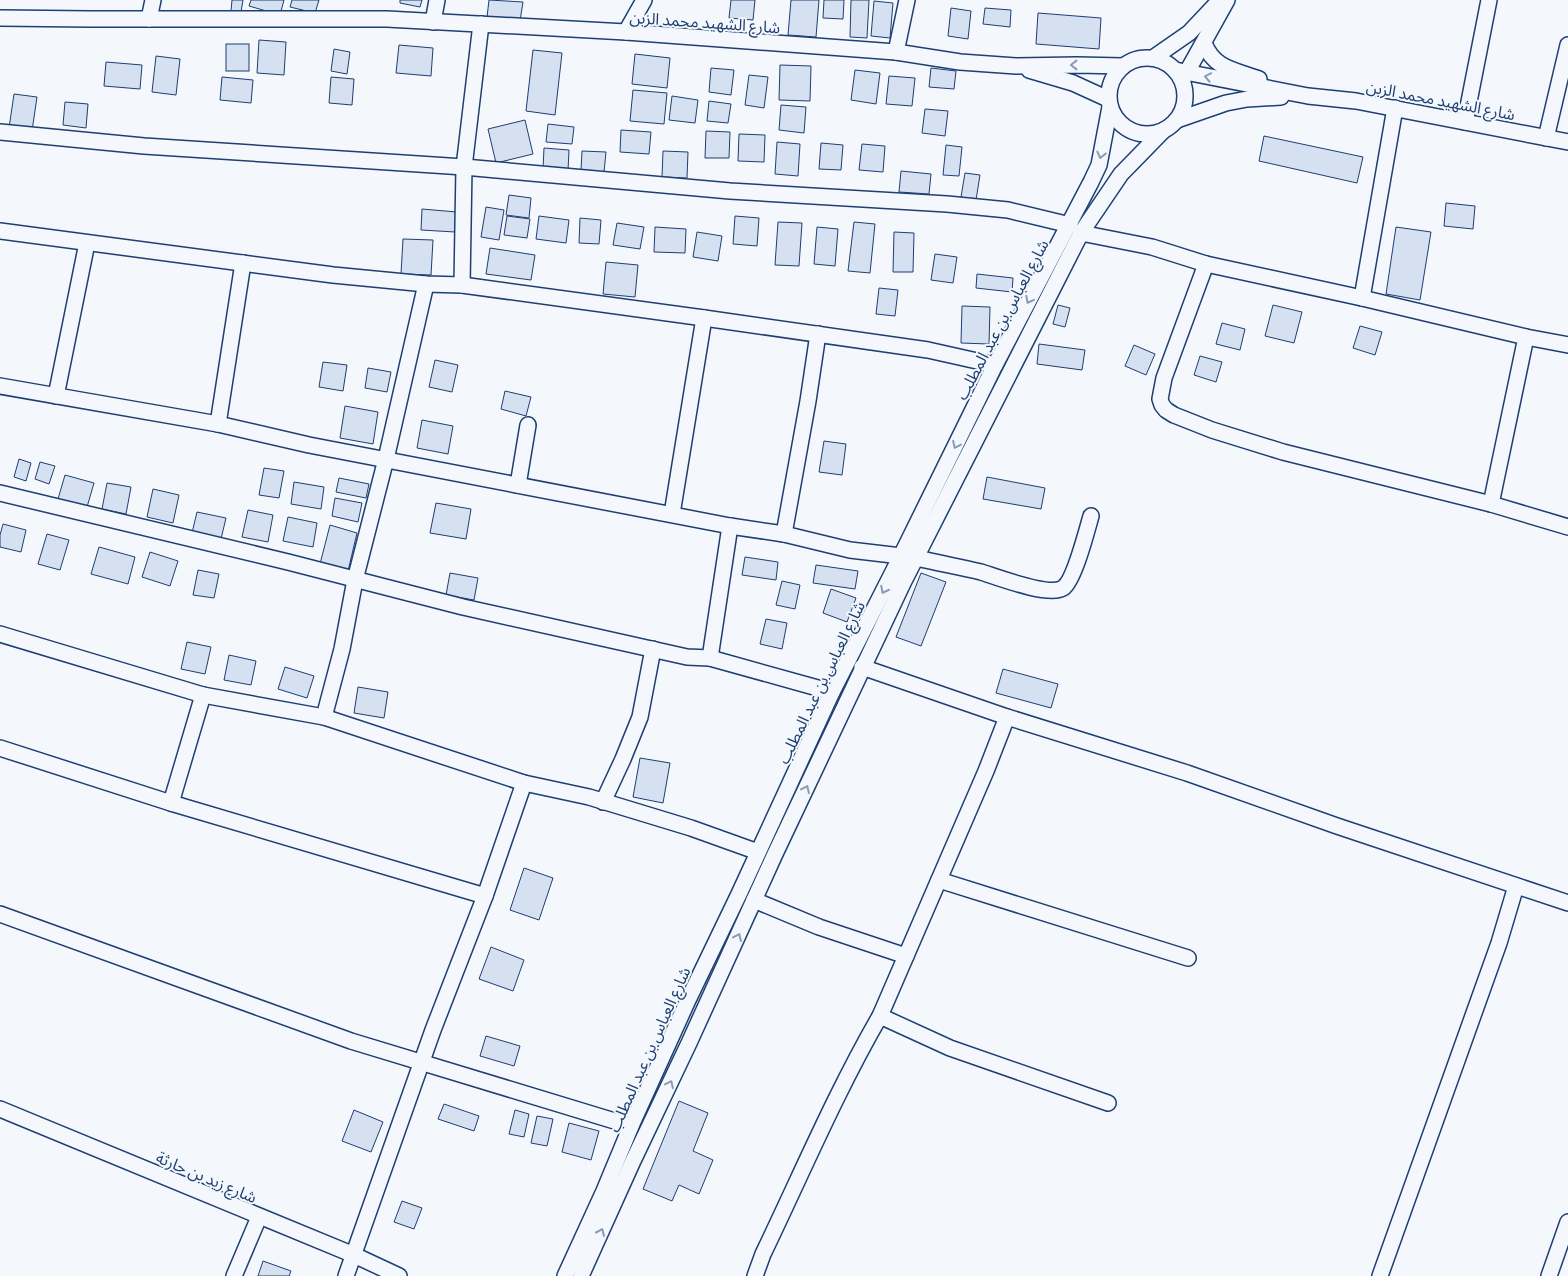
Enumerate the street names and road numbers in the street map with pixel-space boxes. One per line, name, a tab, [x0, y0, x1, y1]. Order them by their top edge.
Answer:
street label: شارع الشهيد محمد الزبن	[629, 4, 781, 40]
street label: شارع الشهيد محمد الزبن	[1364, 73, 1517, 127]
street label: شارع العباس بن عبد المطلب	[948, 234, 1055, 404]
street label: شارع العباس بن عبد المطلب	[770, 596, 872, 768]
street label: شارع العباس بن عبد المطلب	[601, 962, 697, 1136]
street label: شارع زيد بن حارثة	[152, 1144, 261, 1210]

